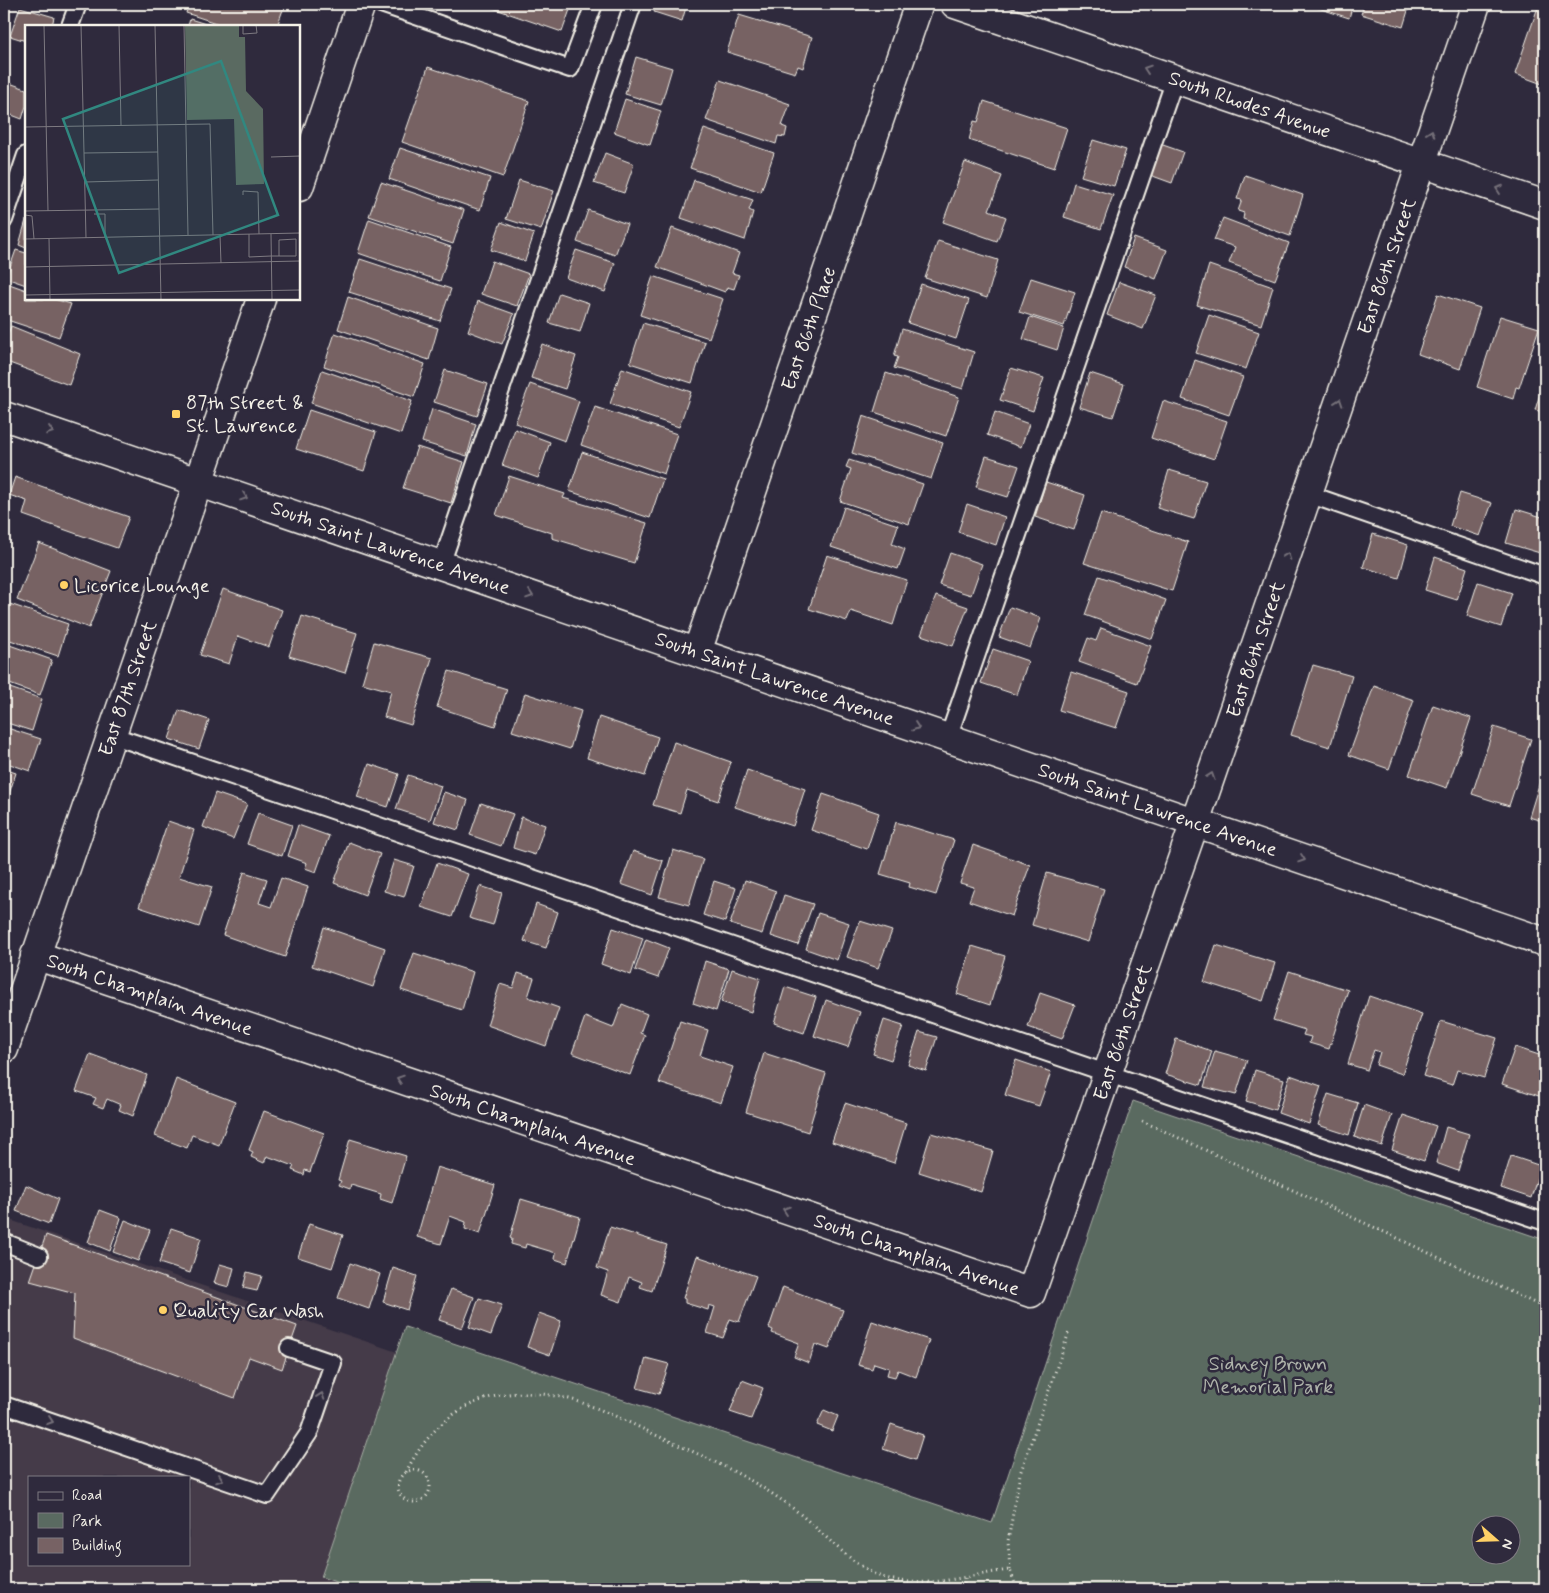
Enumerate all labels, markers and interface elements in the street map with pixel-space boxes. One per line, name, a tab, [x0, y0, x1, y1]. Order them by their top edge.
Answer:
inset map	[25, 25, 300, 300]
one-way arrow	[1143, 65, 1151, 75]
street label: South Rhodes Avenue	[1165, 65, 1334, 146]
one-way arrow	[1426, 129, 1436, 137]
one-way arrow	[1495, 185, 1504, 195]
street label: East 86th Street	[1351, 194, 1423, 338]
street label: East 86th Place	[776, 263, 843, 394]
place label: 87th Street & St. Lawrence	[186, 390, 304, 440]
one-way arrow	[1334, 399, 1344, 407]
marker: 87th Street & St. Lawrence	[170, 408, 182, 420]
one-way arrow	[45, 426, 54, 436]
one-way arrow	[239, 491, 248, 501]
street label: South Saint Lawrence Avenue	[267, 495, 514, 602]
one-way arrow	[1281, 552, 1291, 561]
place label: Licorice Lounge	[74, 573, 210, 600]
street label: East 86th Street	[1220, 577, 1292, 721]
marker: Licorice Lounge	[58, 579, 70, 591]
one-way arrow	[526, 589, 534, 599]
street label: East 87th Street	[93, 617, 164, 760]
street label: South Saint Lawrence Avenue	[651, 626, 898, 733]
one-way arrow	[911, 721, 920, 731]
street label: South Saint Lawrence Avenue	[1034, 757, 1281, 864]
one-way arrow	[1205, 772, 1215, 781]
one-way arrow	[1297, 853, 1305, 863]
street label: South Champlain Avenue	[43, 947, 256, 1043]
street label: East 86th Street	[1087, 960, 1159, 1104]
one-way arrow	[396, 1075, 404, 1085]
street label: South Champlain Avenue	[426, 1077, 639, 1173]
one-way arrow	[782, 1206, 790, 1216]
street label: South Champlain Avenue	[810, 1207, 1023, 1303]
place label: Quality Car Wash	[173, 1298, 324, 1325]
marker: Quality Car Wash	[157, 1304, 169, 1316]
park label: Sidney Brown Memorial Park	[1203, 1351, 1333, 1401]
one-way arrow	[316, 1393, 326, 1401]
one-way arrow	[45, 1415, 54, 1425]
one-way arrow	[216, 1473, 224, 1483]
legend	[28, 1476, 190, 1566]
text: Road	[72, 1486, 102, 1506]
text: Park	[72, 1512, 102, 1532]
north arrow	[1472, 1516, 1522, 1566]
text: Building	[72, 1536, 122, 1557]
text: N	[1497, 1537, 1517, 1552]

